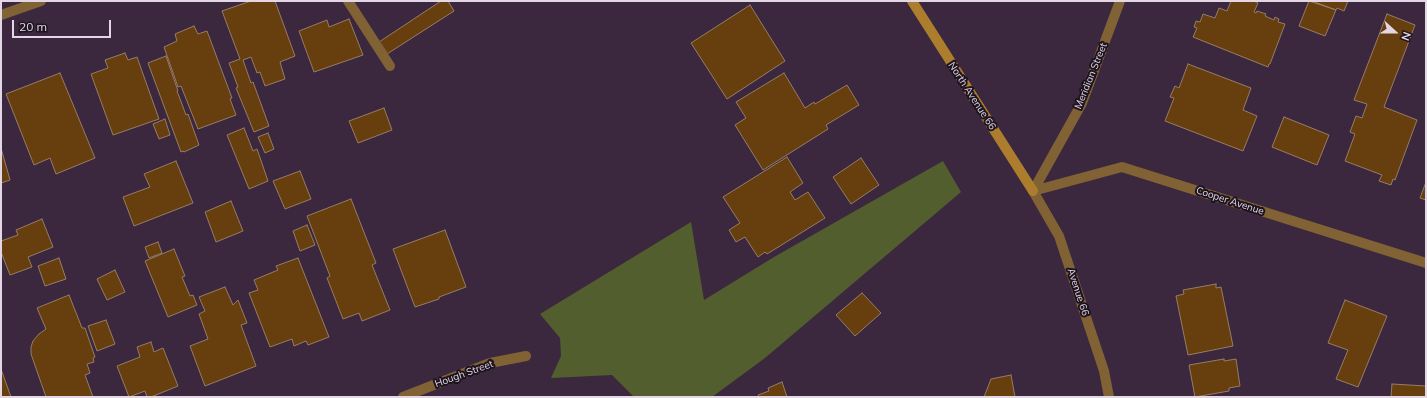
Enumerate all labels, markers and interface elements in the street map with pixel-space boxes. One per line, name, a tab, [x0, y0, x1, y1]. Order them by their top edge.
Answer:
scale bar	[14, 12, 113, 38]
north arrow	[1375, 12, 1415, 52]
text: 20 m	[19, 19, 47, 34]
text: N	[1398, 30, 1414, 43]
street label: Meridian Street	[1072, 41, 1110, 111]
street label: North Avenue 66	[946, 60, 998, 132]
street label: Cooper Avenue	[1195, 184, 1265, 218]
street label: Avenue 66	[1065, 267, 1091, 317]
street label: Hough Street	[433, 358, 495, 390]

